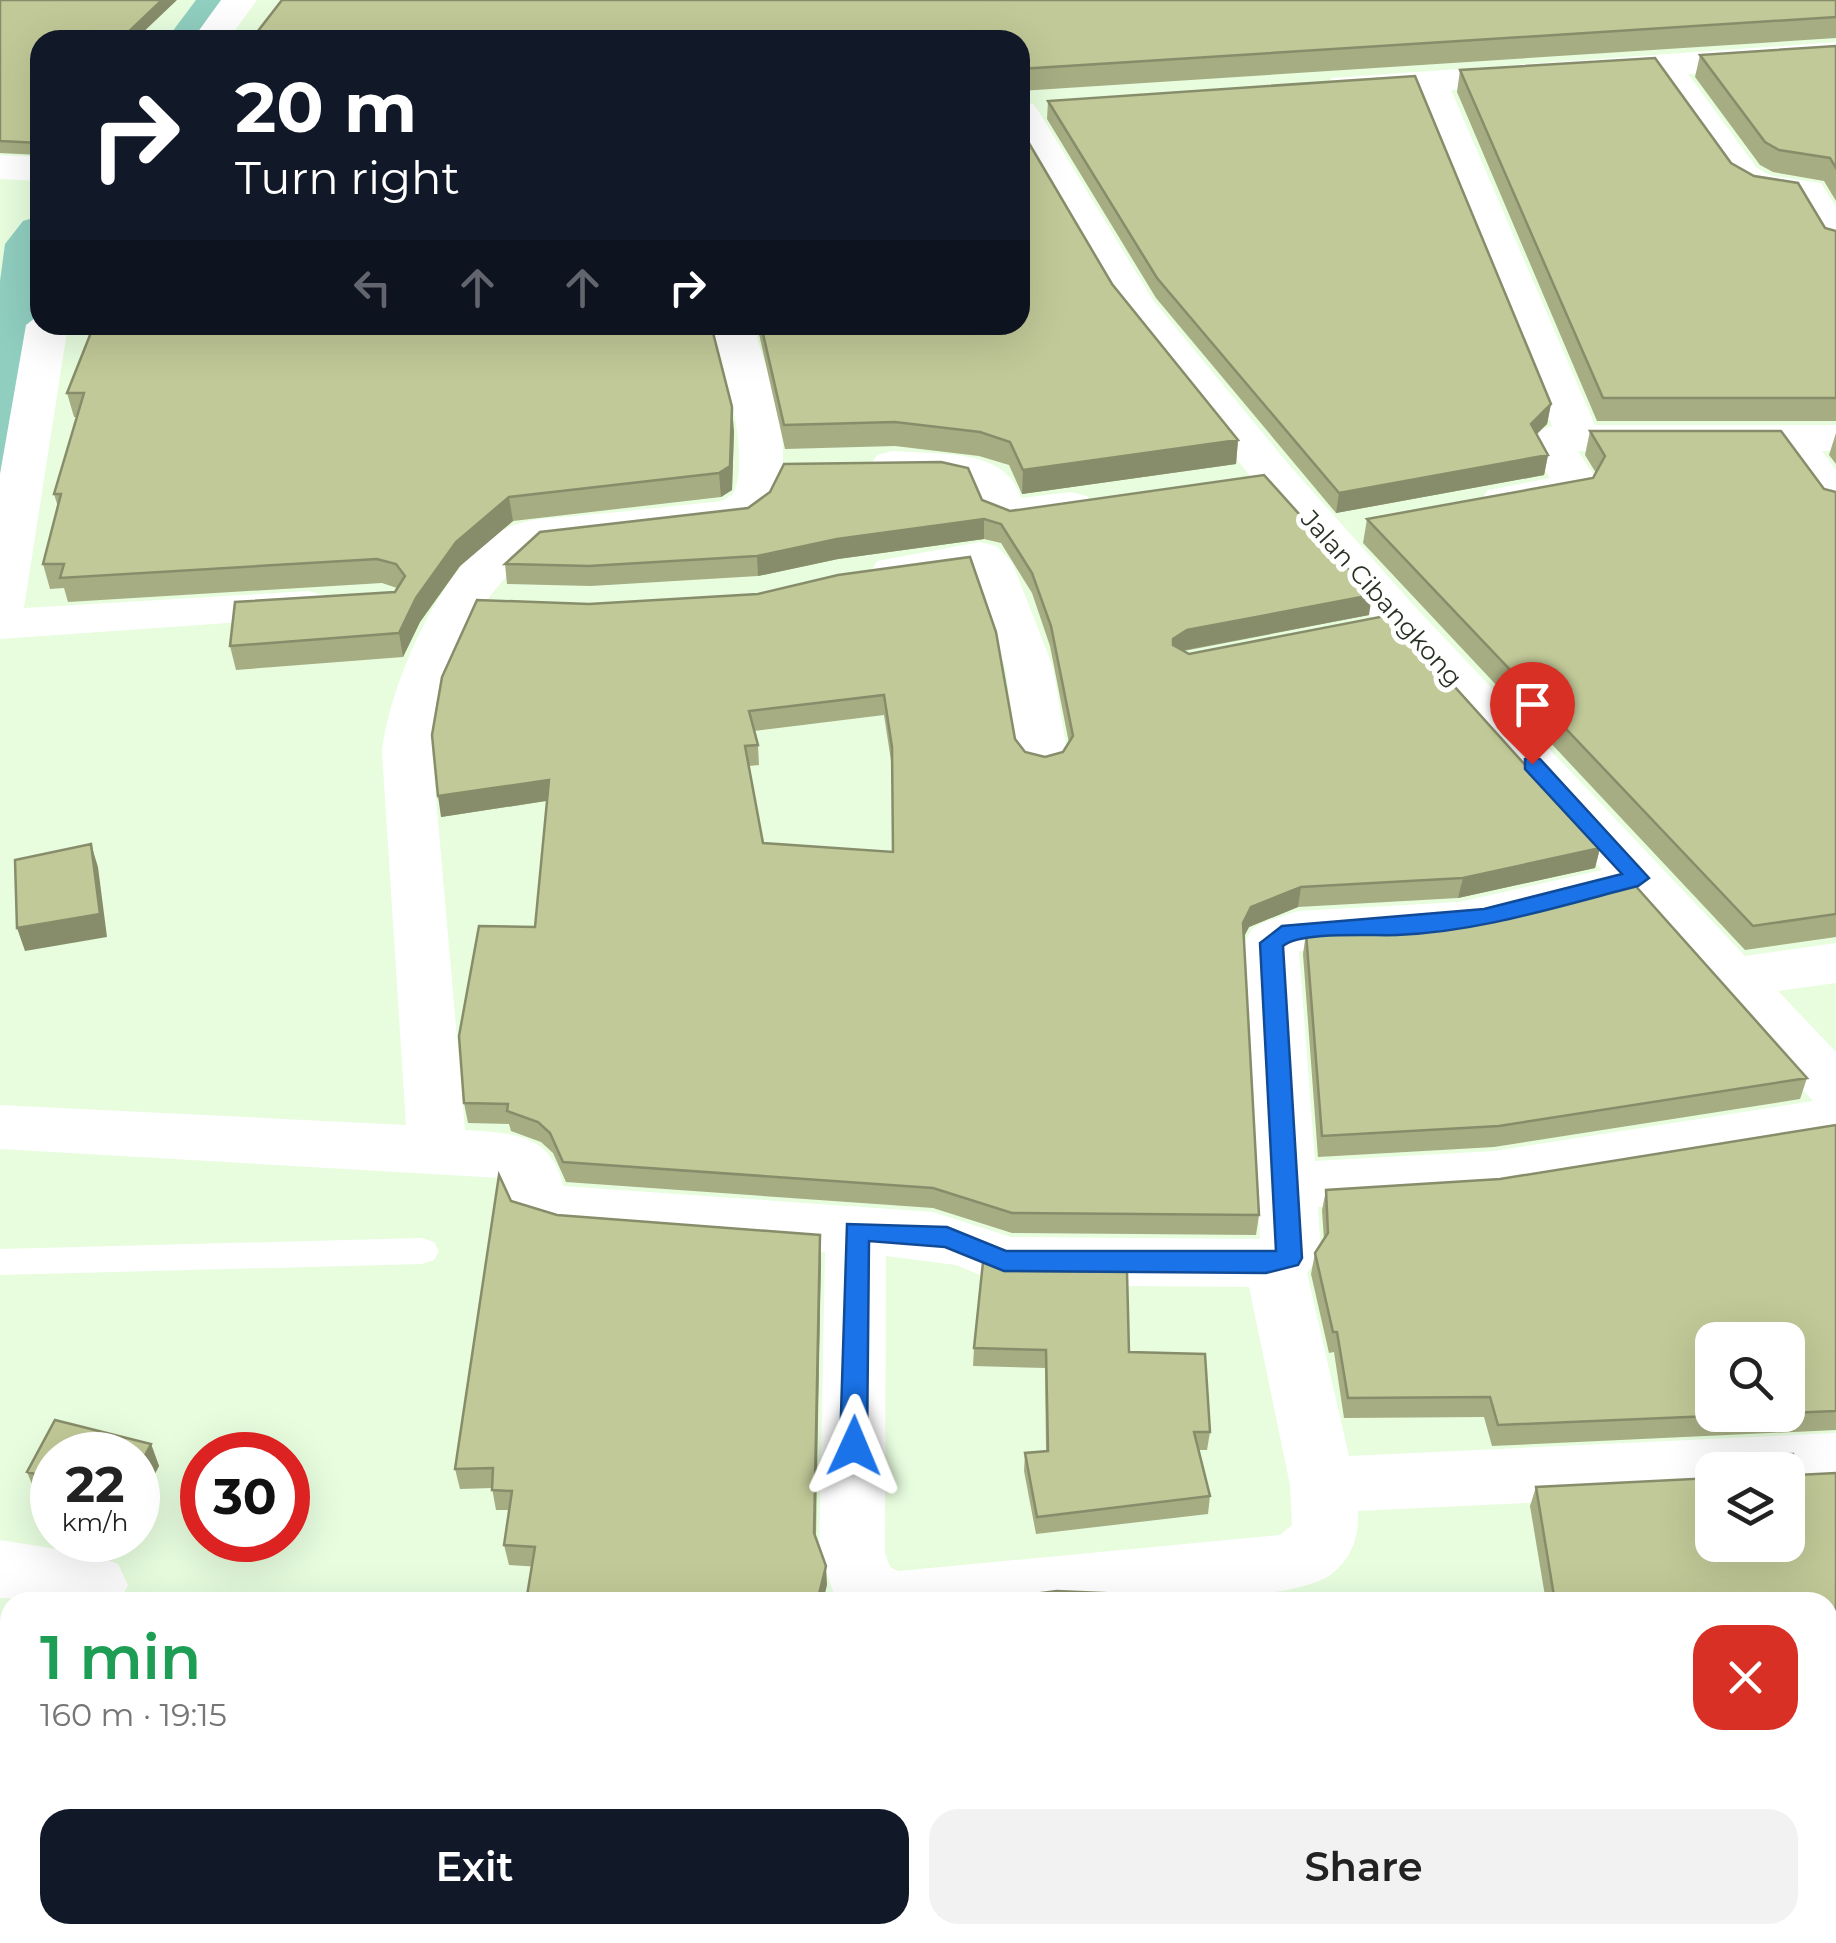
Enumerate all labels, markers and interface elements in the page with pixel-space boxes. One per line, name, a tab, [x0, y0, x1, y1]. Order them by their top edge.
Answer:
text: 20 m	[235, 64, 417, 150]
icon: right	[70, 70, 200, 200]
text: Turn right	[235, 150, 460, 205]
icon: left	[345, 260, 400, 315]
icon: ahead	[450, 260, 505, 315]
icon: ahead	[555, 260, 610, 315]
icon: right	[660, 260, 715, 315]
street label: Jalan Cibangkong	[1294, 503, 1469, 692]
pin	[1490, 662, 1575, 765]
icon: arrive	[1505, 677, 1560, 732]
map controls	[1695, 1322, 1805, 1562]
button: search	[1695, 1322, 1805, 1432]
position arrow	[802, 1394, 906, 1498]
speed limit sign: 30	[180, 1432, 310, 1562]
button: layers	[1695, 1452, 1805, 1562]
text: 22	[66, 1454, 125, 1515]
text: km/h	[62, 1507, 128, 1537]
text: 1 min	[40, 1621, 201, 1694]
button: close	[1693, 1625, 1798, 1730]
text: 160 m · 19:15	[40, 1695, 227, 1734]
button: Exit	[40, 1809, 909, 1924]
button: Share	[929, 1809, 1798, 1924]

